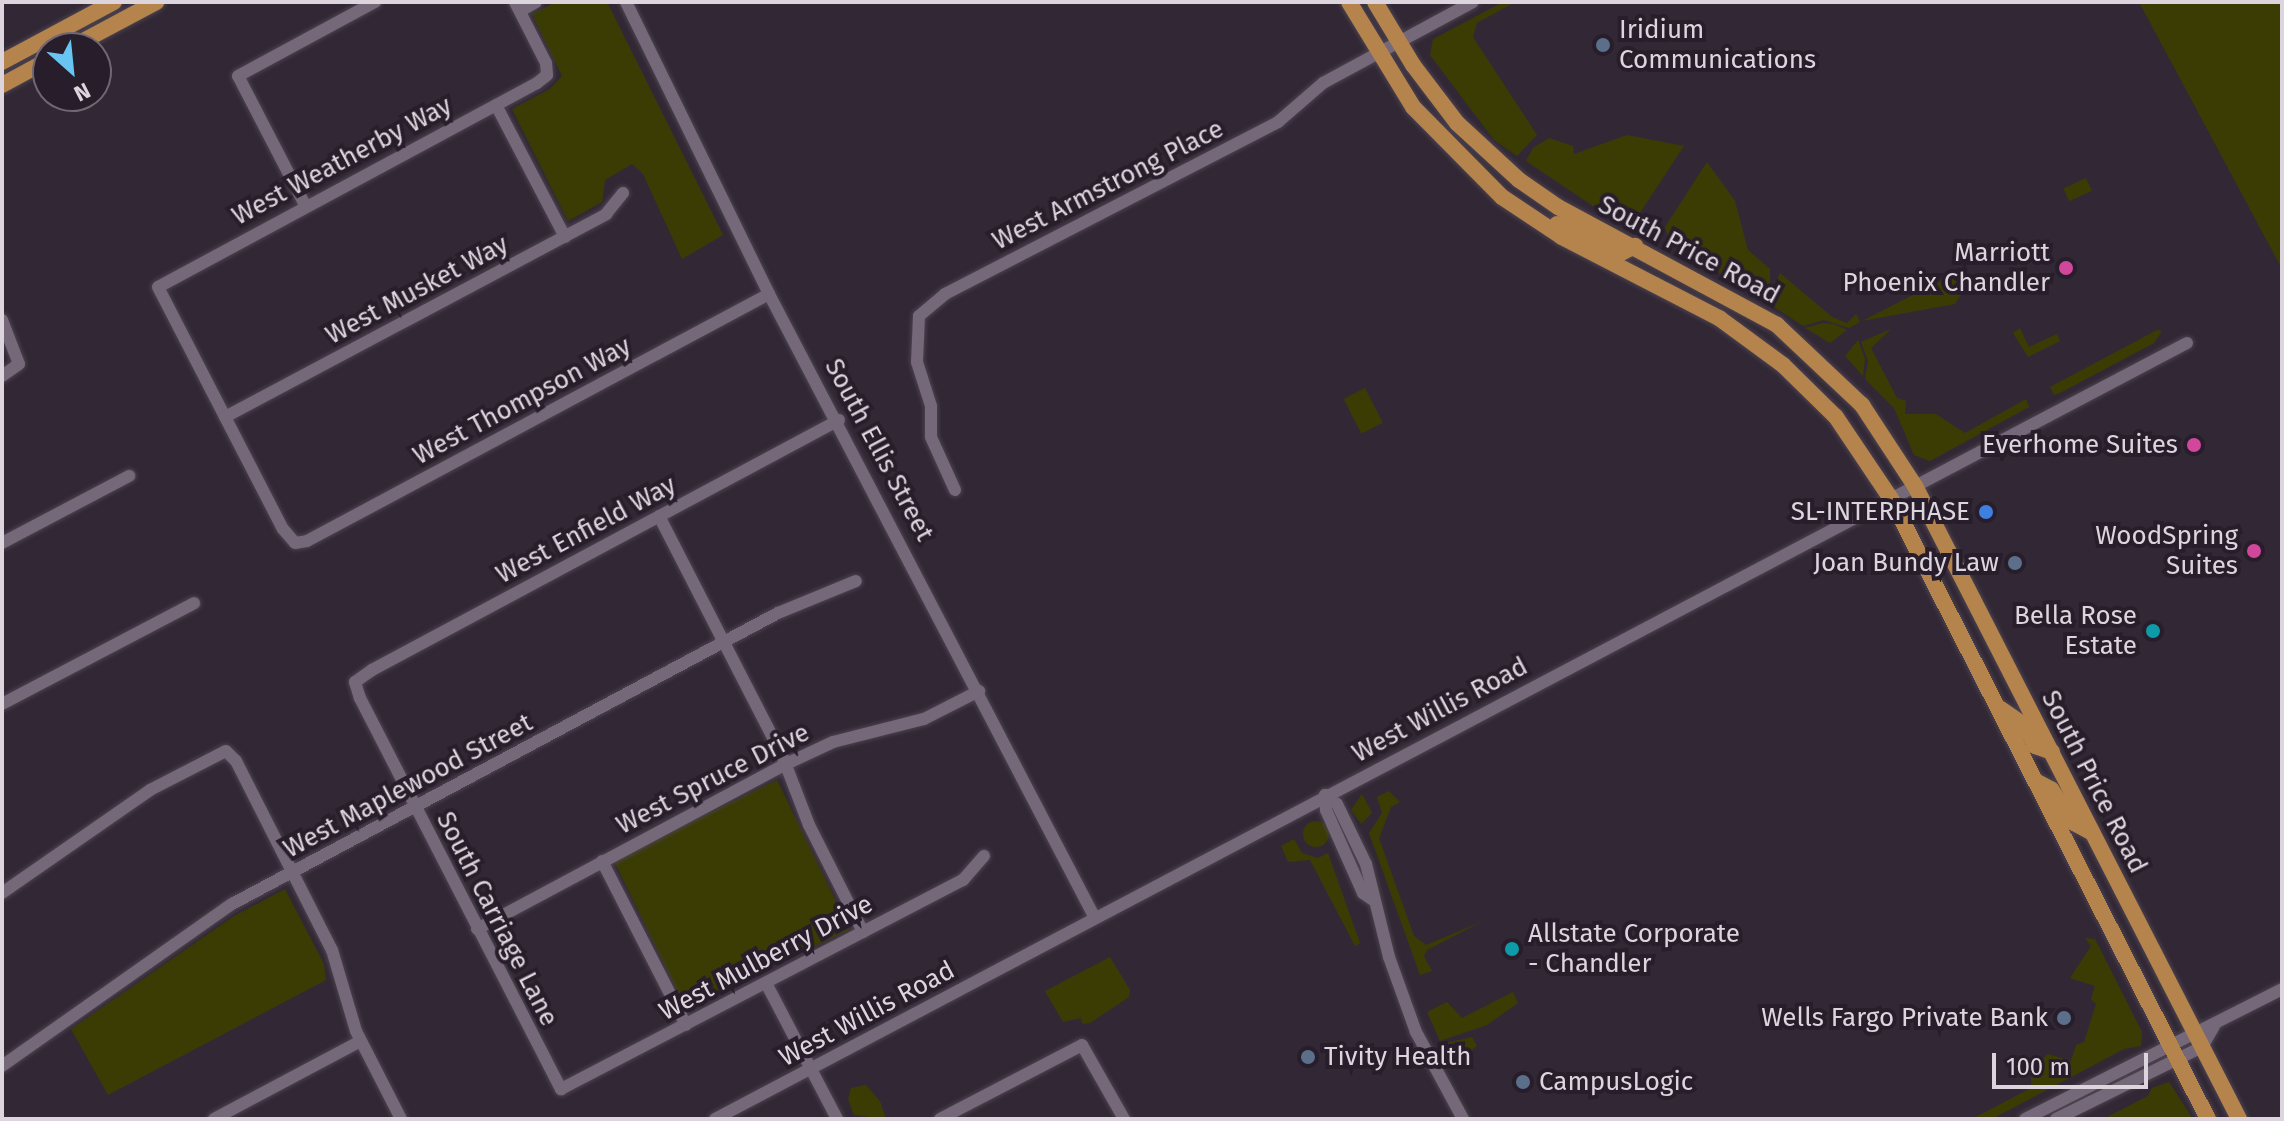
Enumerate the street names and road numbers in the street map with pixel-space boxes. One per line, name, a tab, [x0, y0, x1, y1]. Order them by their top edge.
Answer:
street label: West Weatherby Way	[227, 90, 457, 232]
street label: West Armstrong Place	[987, 113, 1229, 257]
street label: South Price Road	[1593, 189, 1785, 311]
street label: West Musket Way	[320, 229, 514, 351]
street label: West Thompson Way	[408, 330, 636, 472]
street label: South Ellis Street	[818, 354, 940, 546]
street label: West Enfield Way	[491, 470, 681, 590]
street label: West Willis Road	[1347, 651, 1533, 769]
street label: South Price Road	[2035, 685, 2153, 879]
street label: West Maplewood Street	[278, 707, 538, 865]
street label: West Spruce Drive	[611, 717, 815, 841]
street label: South Carriage Lane	[429, 807, 565, 1031]
street label: West Mulberry Drive	[654, 889, 878, 1027]
street label: West Willis Road	[774, 955, 960, 1073]

